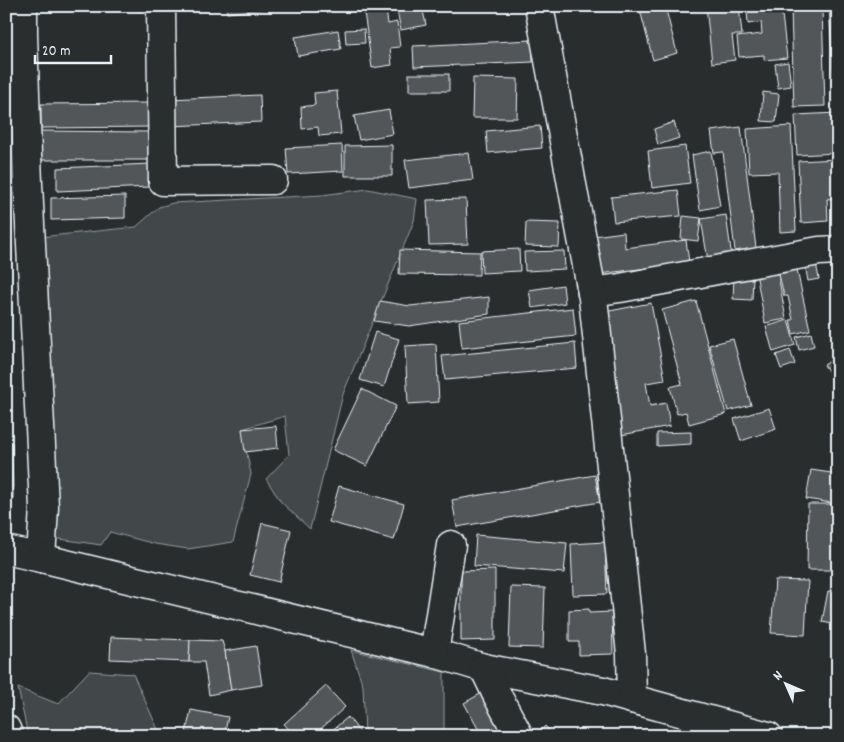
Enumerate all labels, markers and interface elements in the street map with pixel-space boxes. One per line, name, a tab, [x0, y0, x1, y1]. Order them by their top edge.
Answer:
scale bar	[35, 32, 111, 64]
text: 20 m	[42, 41, 70, 63]
north arrow	[762, 660, 812, 710]
text: N	[769, 667, 788, 686]

